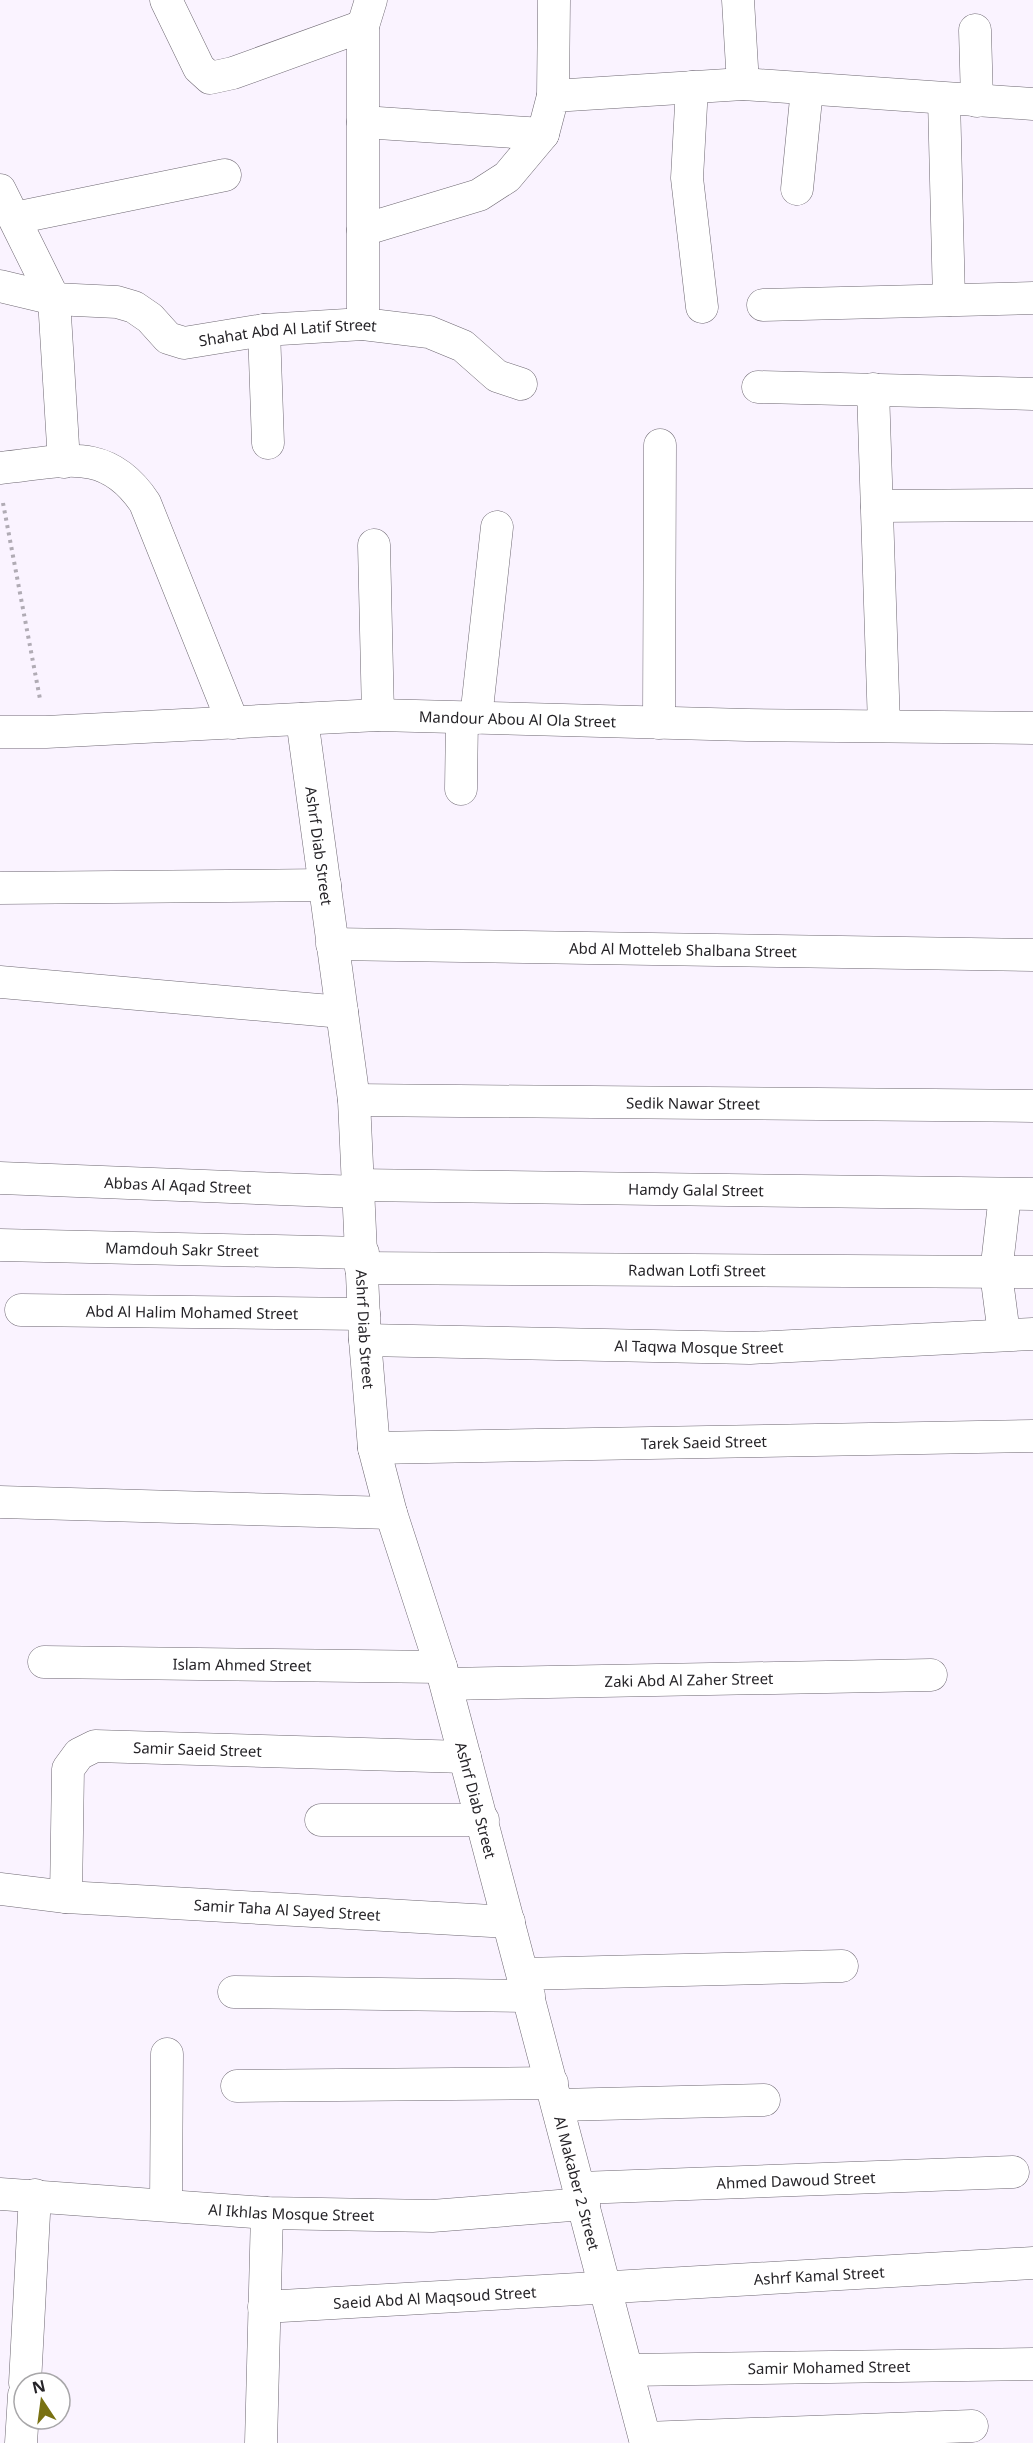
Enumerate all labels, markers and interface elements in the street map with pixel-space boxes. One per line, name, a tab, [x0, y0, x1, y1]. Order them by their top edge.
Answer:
street label: Shahat Abd Al Latif Street	[197, 314, 378, 350]
street label: Mandour Abou Al Ola Street	[419, 706, 617, 731]
street label: Ashrf Diab Street	[301, 785, 337, 907]
street label: Abd Al Motteleb Shalbana Street	[569, 938, 798, 961]
street label: Sedik Nawar Street	[626, 1092, 761, 1114]
street label: Abbas Al Aqad Street	[104, 1172, 252, 1198]
street label: Hamdy Galal Street	[628, 1179, 765, 1200]
street label: Mamdouh Sakr Street	[105, 1237, 260, 1261]
street label: Radwan Lotfi Street	[628, 1260, 766, 1280]
street label: Ashrf Diab Street	[352, 1269, 379, 1390]
street label: Abd Al Halim Mohamed Street	[86, 1301, 299, 1323]
street label: Al Taqwa Mosque Street	[614, 1335, 784, 1358]
street label: Tarek Saeid Street	[641, 1431, 768, 1453]
street label: Islam Ahmed Street	[172, 1654, 312, 1675]
street label: Zaki Abd Al Zaher Street	[604, 1668, 774, 1691]
street label: Samir Saeid Street	[133, 1737, 263, 1761]
street label: Ashrf Diab Street	[451, 1740, 501, 1861]
street label: Samir Taha Al Sayed Street	[193, 1894, 382, 1925]
street label: Al Makaber 2 Street	[550, 2114, 605, 2253]
street label: Ahmed Dawoud Street	[716, 2167, 876, 2193]
street label: Al Ikhlas Mosque Street	[208, 2199, 375, 2225]
street label: Ashrf Kamal Street	[753, 2261, 886, 2289]
street label: Saeid Abd Al Maqsoud Street	[333, 2281, 537, 2313]
street label: Samir Mohamed Street	[748, 2356, 911, 2378]
north arrow	[12, 2371, 72, 2431]
text: N	[30, 2374, 47, 2399]

